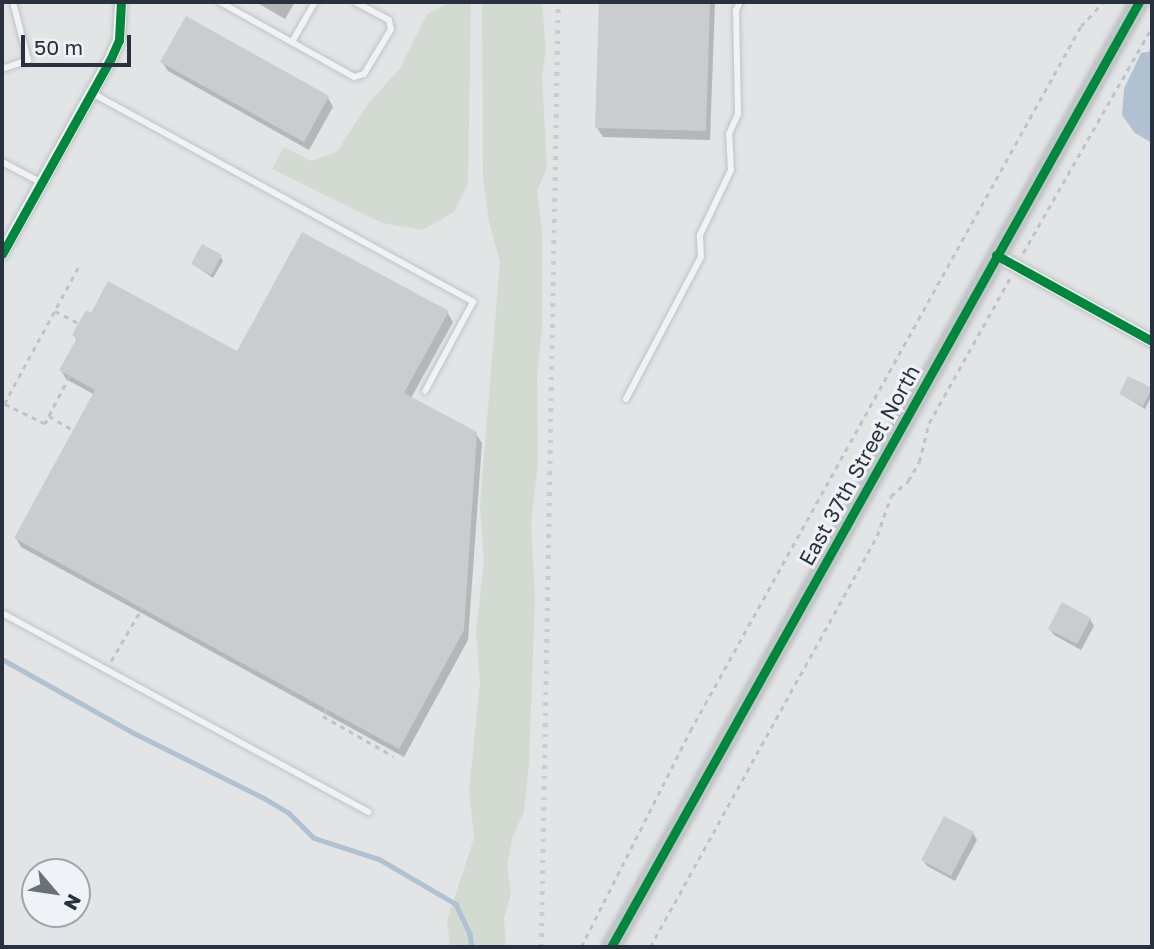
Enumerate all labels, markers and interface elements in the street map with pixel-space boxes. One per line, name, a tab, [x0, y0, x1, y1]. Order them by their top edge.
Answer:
scale bar	[24, 21, 135, 65]
text: 50 m	[34, 34, 83, 60]
street label: East 37th Street North	[793, 360, 925, 570]
north arrow	[21, 858, 91, 928]
text: N	[59, 891, 87, 914]

